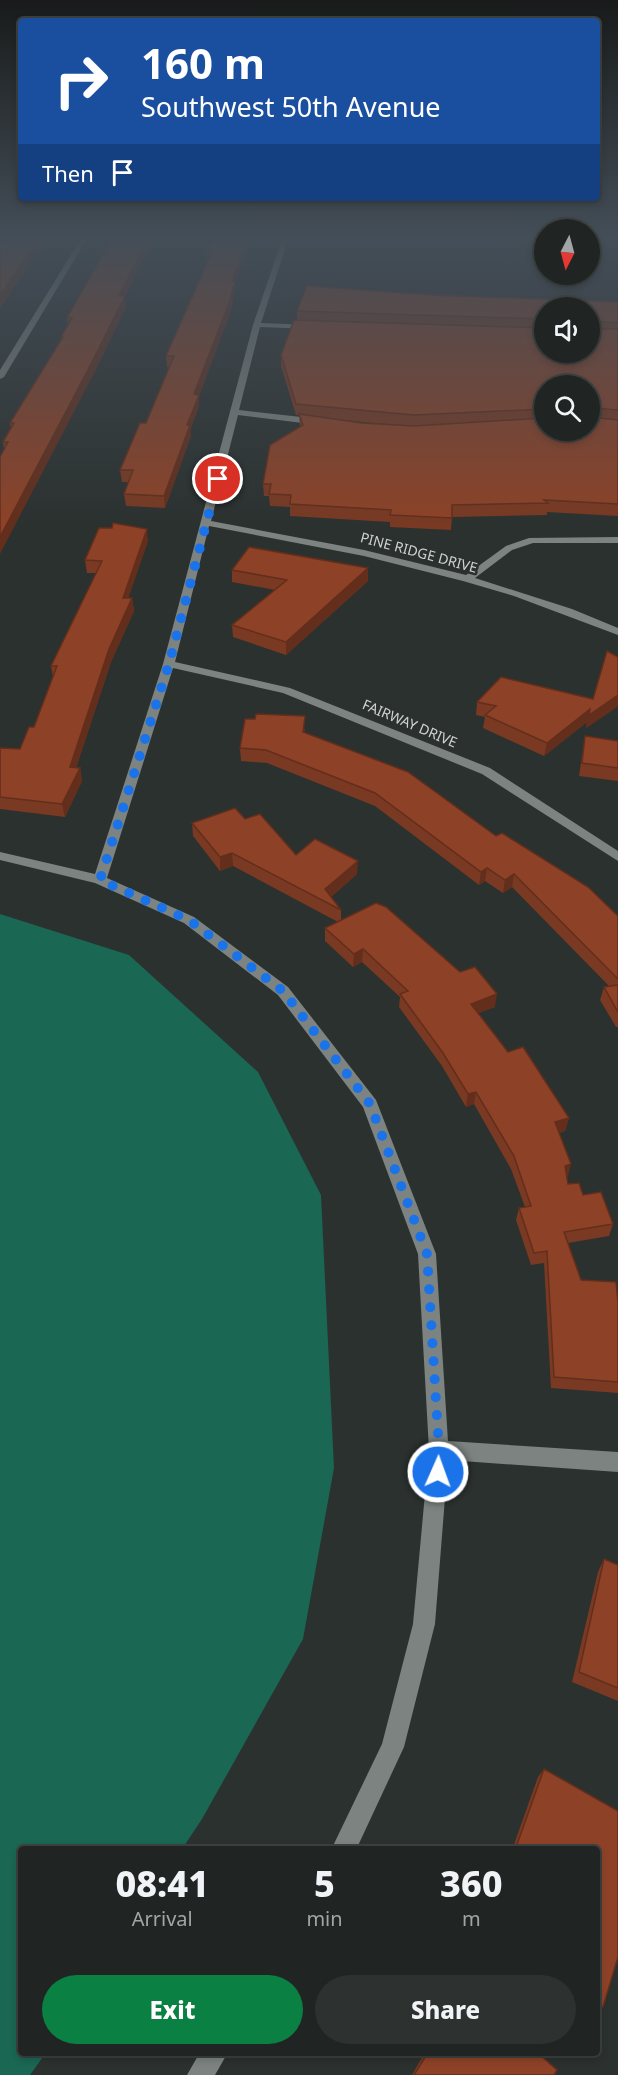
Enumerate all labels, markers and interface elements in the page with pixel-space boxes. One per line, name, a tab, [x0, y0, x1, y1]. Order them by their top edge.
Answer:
text: 160 m	[141, 34, 265, 91]
icon: right	[42, 42, 120, 120]
text: Southwest 50th Avenue	[141, 88, 441, 125]
icon: arrive	[106, 156, 139, 189]
text: Then	[42, 158, 94, 188]
north arrow	[534, 219, 600, 285]
map controls	[534, 219, 600, 441]
button: sound	[534, 297, 600, 363]
button: search	[534, 375, 600, 441]
pin	[192, 453, 243, 504]
icon: arrive	[201, 462, 234, 495]
street label: PINE RIDGE DRIVE	[358, 527, 480, 577]
street label: FAIRWAY DRIVE	[360, 694, 460, 752]
position arrow	[406, 1440, 470, 1504]
text: 08:41	[115, 1859, 209, 1908]
text: 5	[314, 1859, 335, 1908]
text: 360	[440, 1859, 503, 1908]
text: Arrival	[132, 1905, 193, 1932]
text: min	[306, 1905, 343, 1932]
text: m	[462, 1905, 481, 1932]
button: Exit	[42, 1975, 303, 2044]
button: Share	[315, 1975, 576, 2044]

